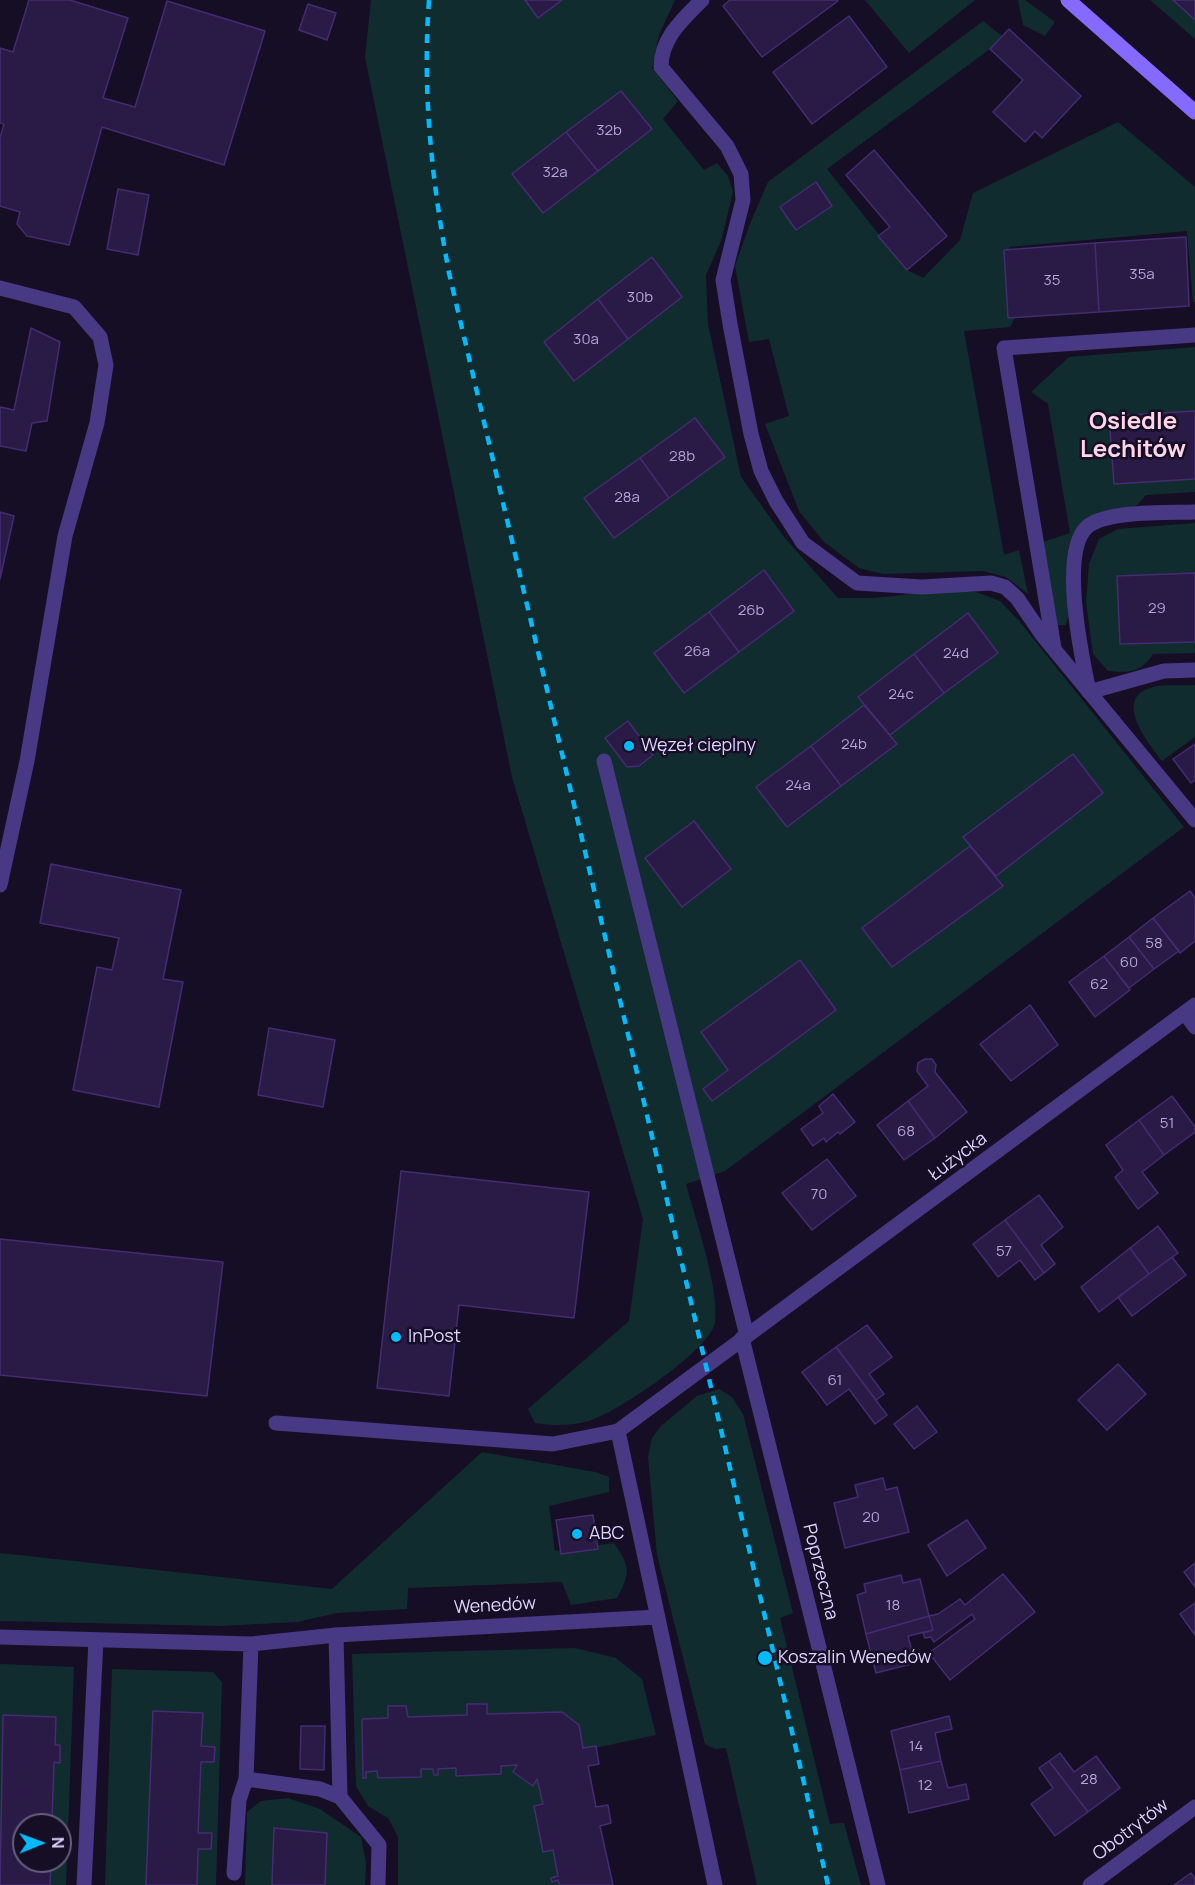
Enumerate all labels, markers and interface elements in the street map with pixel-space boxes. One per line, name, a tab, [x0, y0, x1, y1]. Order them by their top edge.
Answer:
house number: 32b	[596, 122, 622, 140]
house number: 32a	[542, 164, 568, 182]
house number: 35a	[1129, 266, 1155, 284]
house number: 35	[1044, 272, 1060, 290]
house number: 30b	[627, 289, 653, 307]
house number: 30a	[573, 331, 599, 349]
district label: Osiedle Lechitów	[1080, 408, 1186, 464]
house number: 28b	[669, 448, 695, 466]
house number: 28a	[614, 489, 640, 507]
house number: 29	[1148, 600, 1166, 618]
house number: 26b	[738, 602, 764, 620]
house number: 26a	[684, 643, 710, 661]
house number: 24d	[943, 645, 969, 663]
house number: 24c	[888, 686, 914, 704]
place label: Węzeł cieplny	[641, 735, 756, 757]
house number: 24b	[841, 736, 867, 754]
marker: Węzeł cieplny	[622, 739, 636, 753]
house number: 24a	[785, 777, 811, 795]
house number: 58	[1145, 935, 1163, 953]
house number: 60	[1120, 954, 1138, 972]
house number: 62	[1090, 976, 1108, 994]
house number: 51	[1160, 1115, 1174, 1133]
house number: 68	[897, 1123, 915, 1141]
street label: Łużycka	[925, 1128, 991, 1186]
house number: 70	[811, 1186, 827, 1204]
house number: 57	[996, 1243, 1012, 1261]
place label: InPost	[408, 1326, 461, 1348]
marker: InPost	[389, 1330, 403, 1344]
house number: 61	[828, 1372, 842, 1390]
house number: 20	[862, 1509, 880, 1527]
street label: Poprzeczna	[798, 1522, 842, 1622]
place label: ABC	[589, 1523, 624, 1545]
marker: ABC	[570, 1527, 584, 1541]
street label: Wenedów	[454, 1593, 536, 1619]
house number: 18	[886, 1597, 900, 1615]
place label: Koszalin Wenedów	[778, 1647, 932, 1669]
marker: Koszalin Wenedów	[756, 1649, 774, 1667]
house number: 14	[909, 1738, 923, 1756]
house number: 28	[1080, 1771, 1098, 1789]
house number: 12	[918, 1777, 932, 1795]
street label: Obotrytów	[1089, 1795, 1173, 1865]
north arrow	[12, 1813, 72, 1873]
text: N	[47, 1837, 69, 1849]

